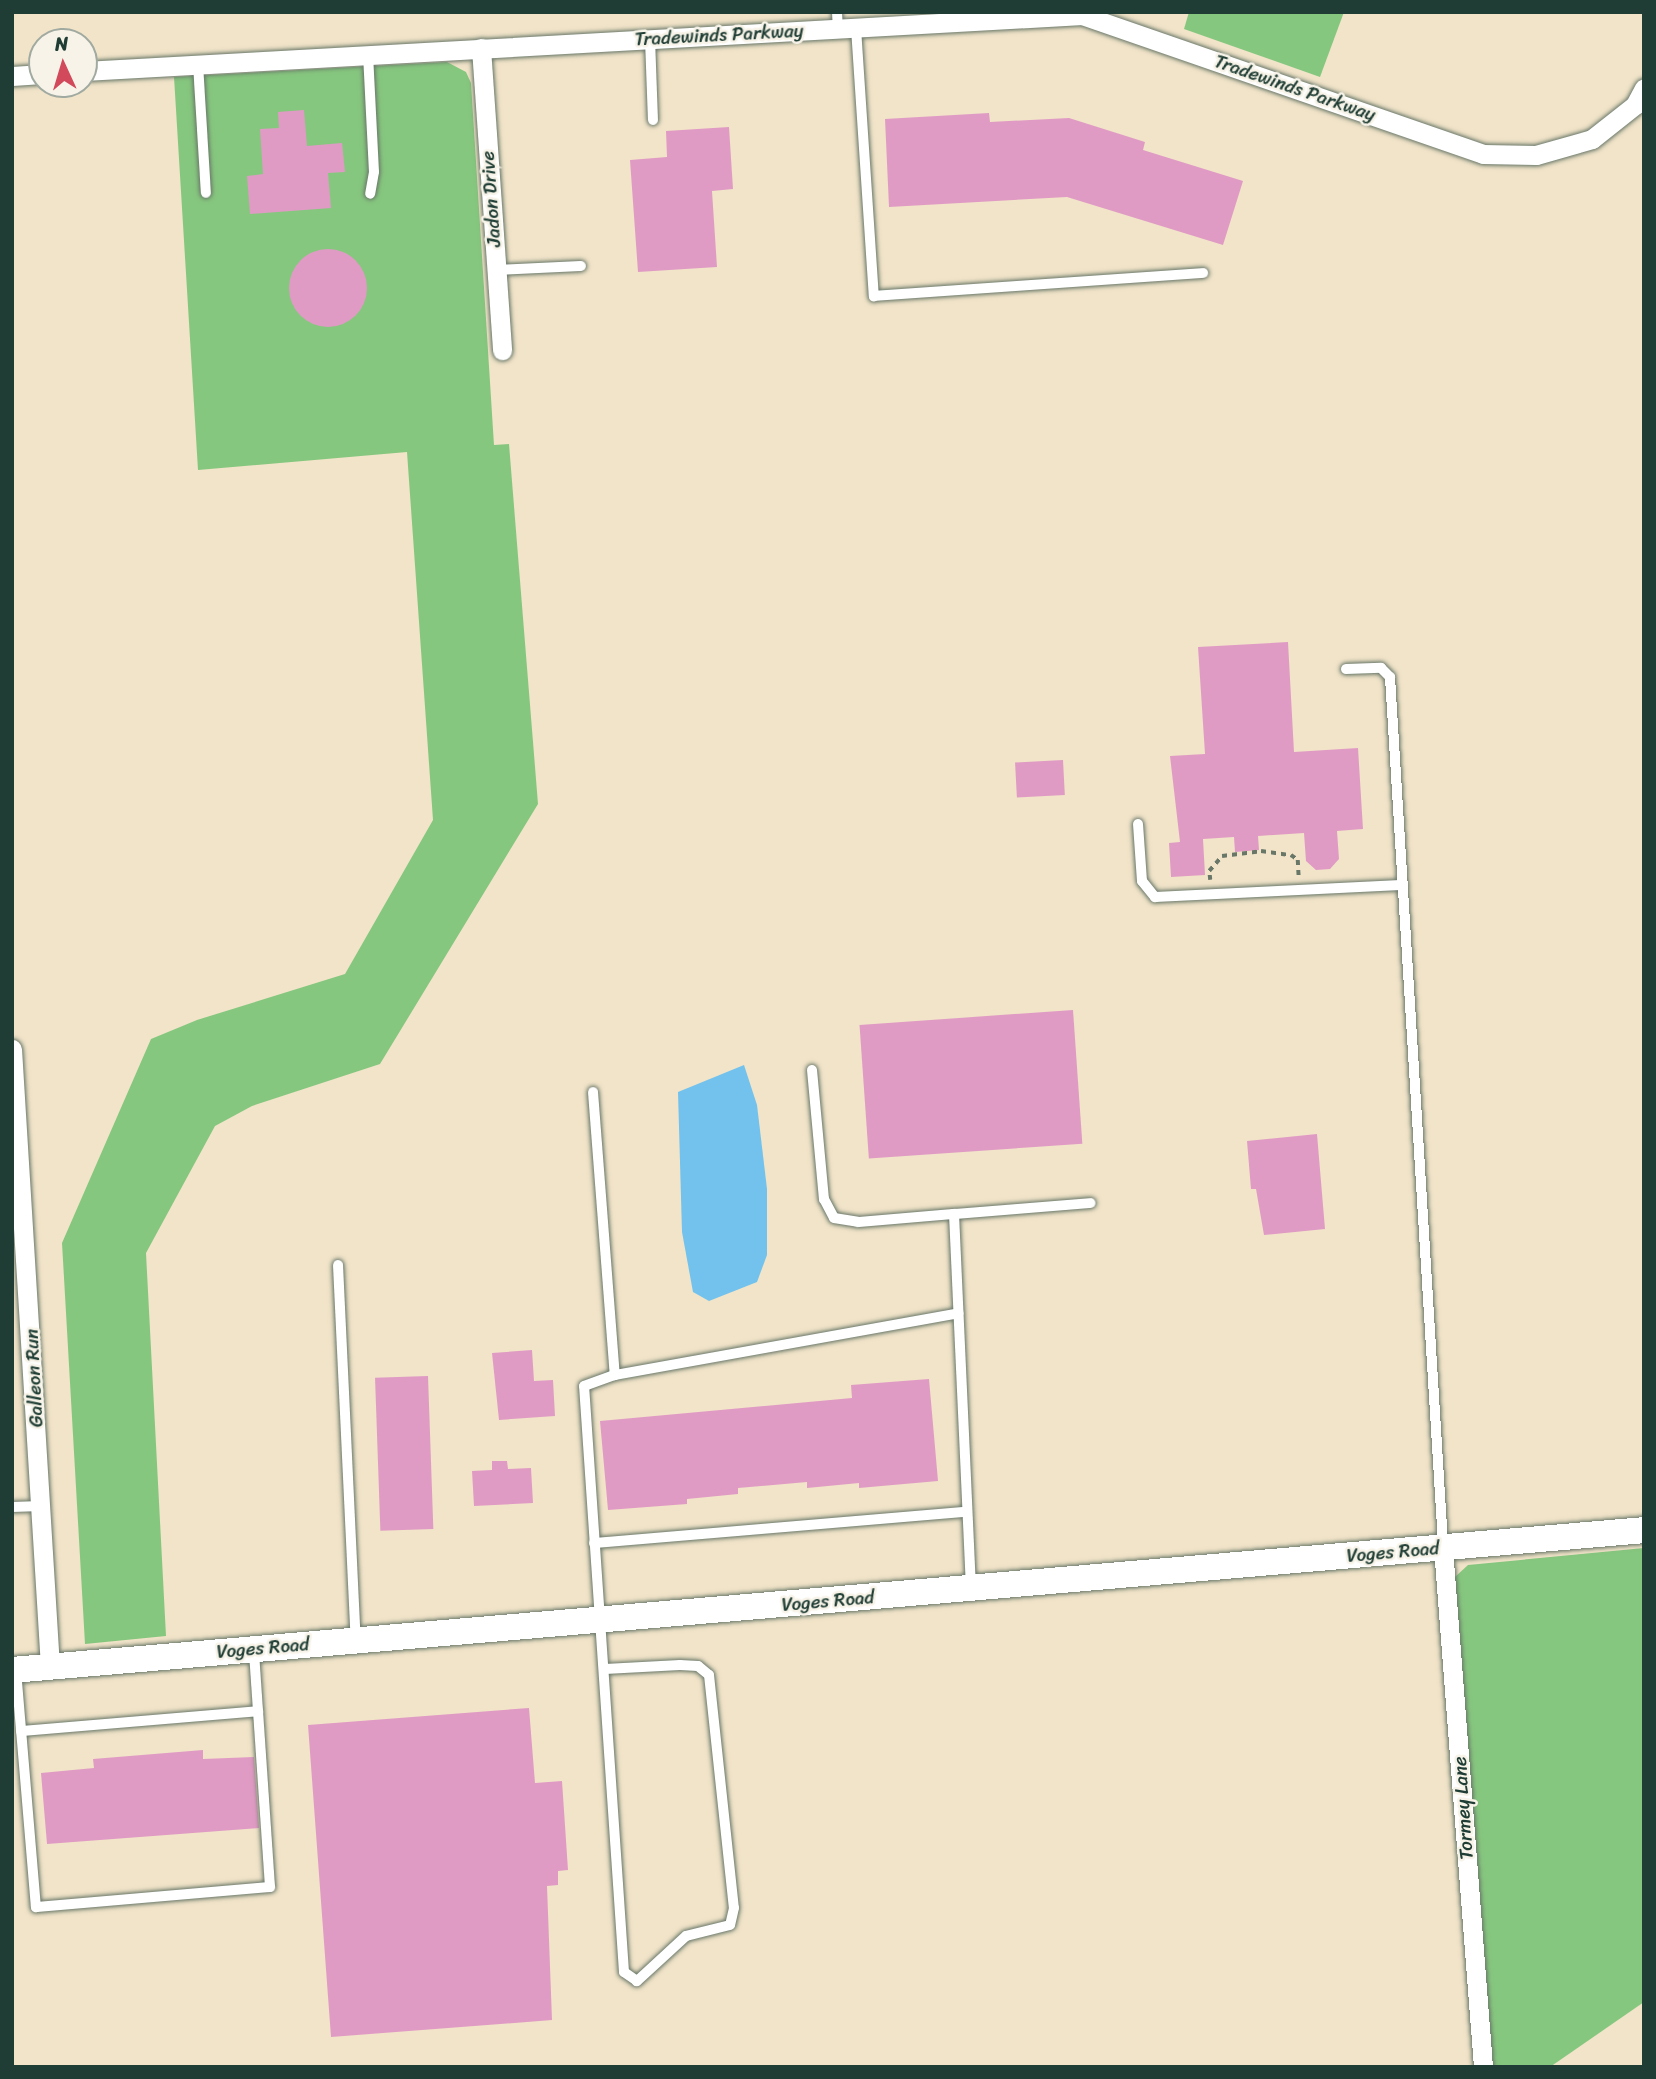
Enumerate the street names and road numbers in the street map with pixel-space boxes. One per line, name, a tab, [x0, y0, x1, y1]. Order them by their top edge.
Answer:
street label: Tradewinds Parkway	[634, 19, 804, 51]
street label: Tradewinds Parkway	[1211, 50, 1379, 126]
street label: Jadon Drive	[476, 150, 506, 248]
street label: Galleon Run	[20, 1328, 48, 1428]
street label: Voges Road	[1346, 1537, 1440, 1567]
street label: Voges Road	[781, 1586, 875, 1616]
street label: Voges Road	[216, 1633, 310, 1663]
street label: Tormey Lane	[1448, 1756, 1478, 1860]

